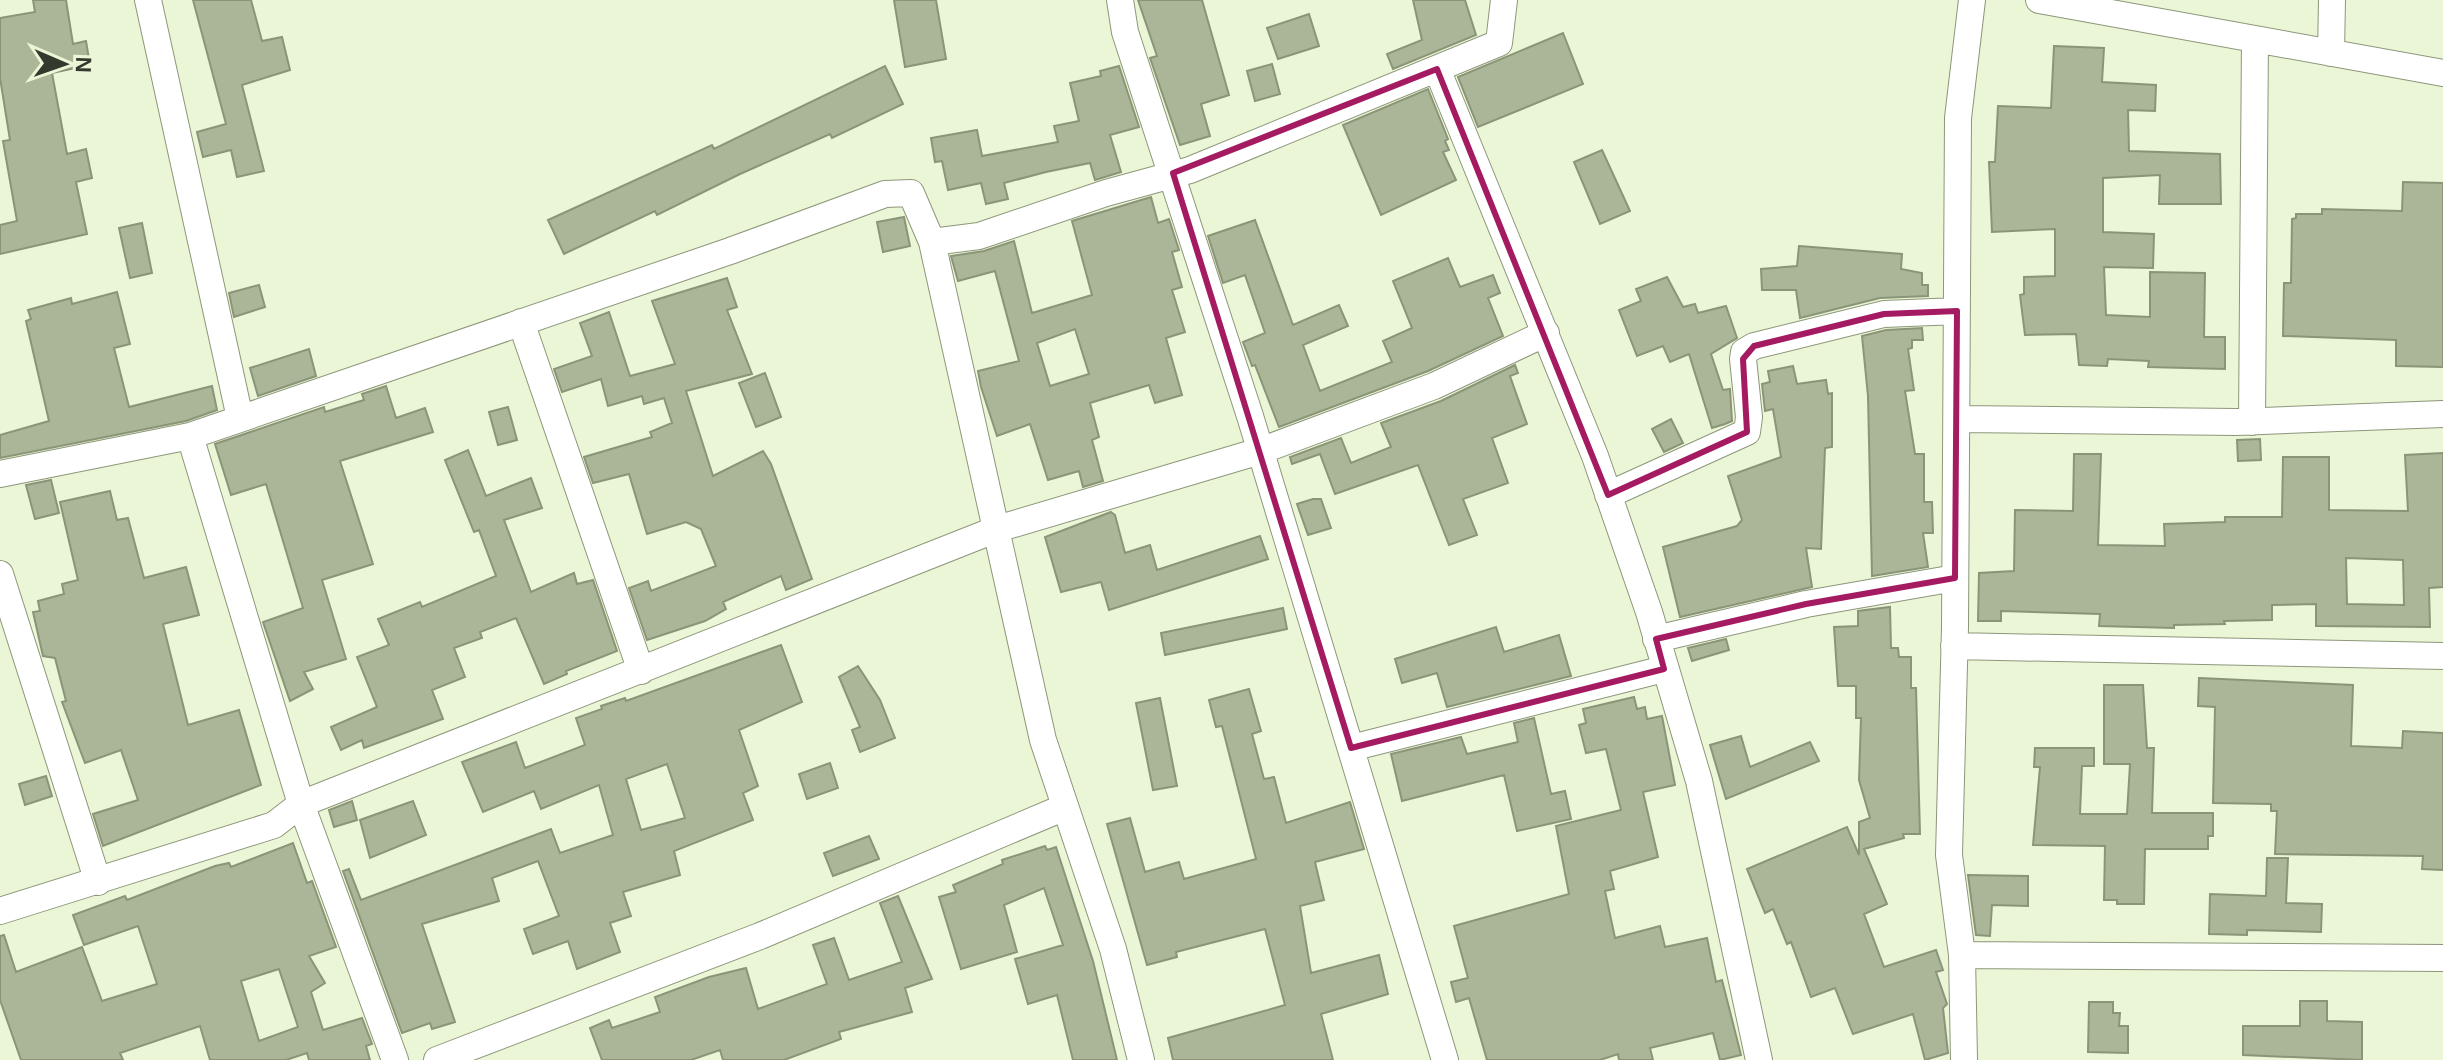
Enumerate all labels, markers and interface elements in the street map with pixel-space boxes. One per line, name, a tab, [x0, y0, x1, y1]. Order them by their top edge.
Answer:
north arrow	[24, 24, 104, 104]
text: N	[71, 56, 96, 73]

